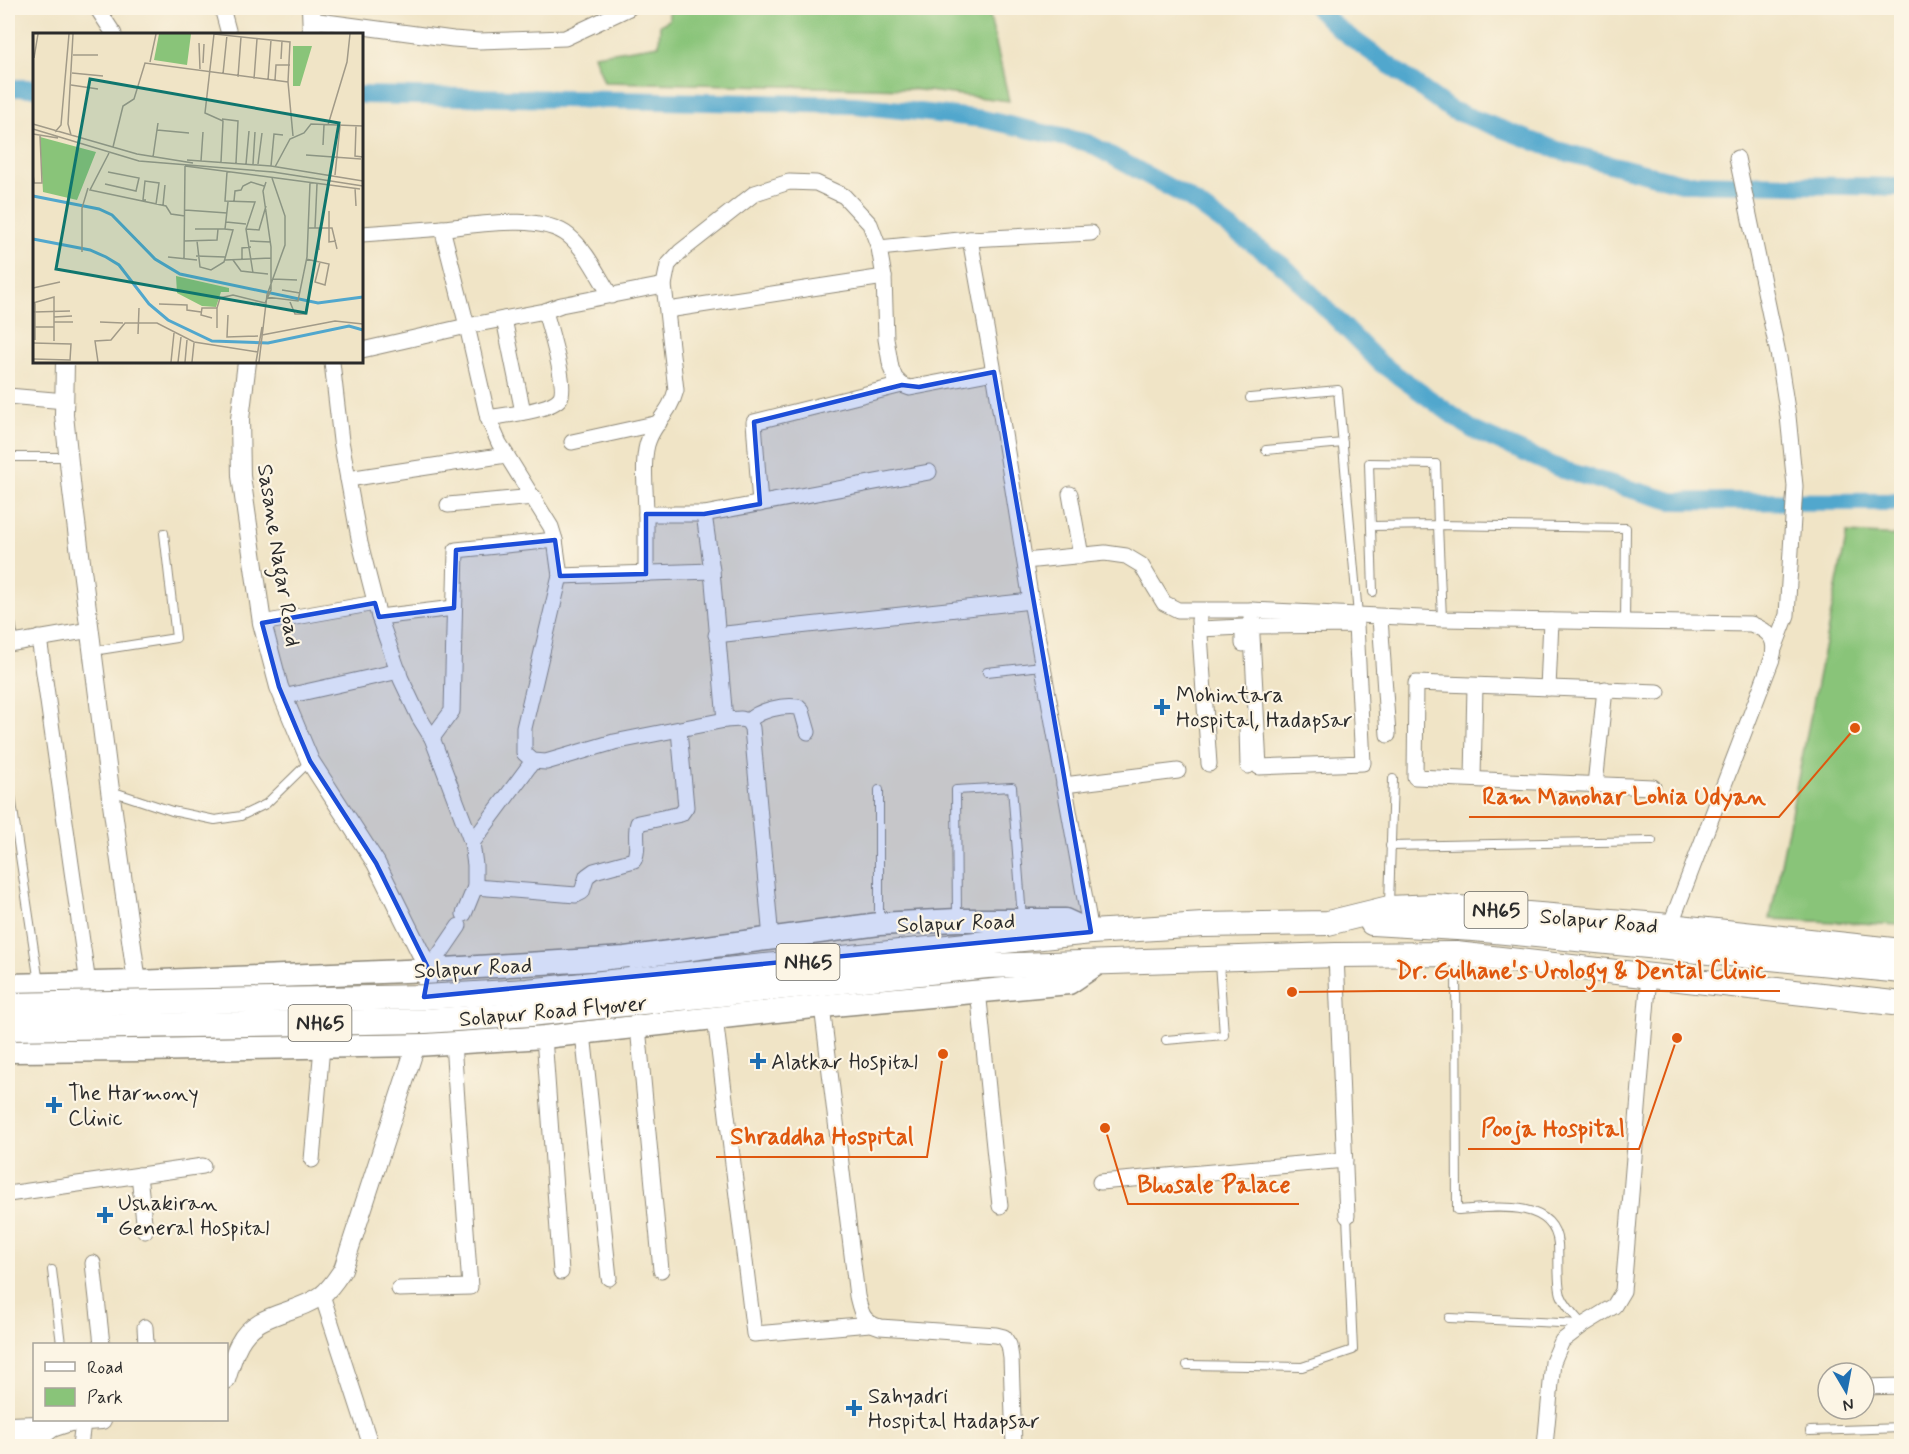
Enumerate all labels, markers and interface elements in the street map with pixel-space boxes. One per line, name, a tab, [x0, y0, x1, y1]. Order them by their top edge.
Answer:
inset map	[33, 33, 363, 363]
street label: Sasane Nagar Road	[247, 462, 306, 649]
place label: Mohintara Hospital, Hadapsar	[1176, 682, 1352, 735]
marker: Mohintara Hospital, Hadapsar	[1153, 698, 1171, 716]
callout: Ram Manohar Lohia Udyan	[1469, 775, 1779, 817]
text: Ram Manohar Lohia Udyan	[1482, 782, 1766, 813]
road number: NH65	[1464, 892, 1528, 928]
street label: Solapur Road	[1539, 903, 1659, 941]
street label: Solapur Road	[896, 908, 1016, 940]
road number: NH65	[776, 944, 840, 980]
callout: Dr. Gulhane's Urology & Dental Clinic	[1382, 949, 1780, 991]
street label: Solapur Road	[413, 952, 533, 986]
text: Dr. Gulhane's Urology & Dental Clinic	[1396, 956, 1766, 990]
street label: Solapur Road Flyover	[458, 990, 648, 1034]
road number: NH65	[288, 1005, 352, 1041]
place label: Alatkar Hospital	[771, 1049, 918, 1077]
marker: Alatkar Hospital	[749, 1052, 767, 1070]
place label: The Harmony Clinic	[68, 1080, 199, 1133]
marker: The Harmony Clinic	[45, 1096, 63, 1114]
callout: Pooja Hospital	[1468, 1107, 1639, 1149]
text: Pooja Hospital	[1481, 1114, 1625, 1145]
callout: Shraddha Hospital	[716, 1115, 927, 1157]
text: Shraddha Hospital	[730, 1122, 914, 1153]
callout: Bhosale Palace	[1128, 1162, 1299, 1204]
text: Bhosale Palace	[1137, 1170, 1291, 1201]
place label: Ushakiran General Hospital	[118, 1190, 269, 1243]
marker: Ushakiran General Hospital	[96, 1206, 114, 1224]
legend	[33, 1343, 228, 1421]
text: Road	[87, 1356, 123, 1380]
north arrow	[1816, 1361, 1876, 1421]
place label: Sahyadri Hospital Hadapsar	[868, 1383, 1040, 1436]
text: Park	[87, 1386, 123, 1410]
text: N	[1841, 1393, 1855, 1416]
marker: Sahyadri Hospital Hadapsar	[845, 1399, 863, 1417]

